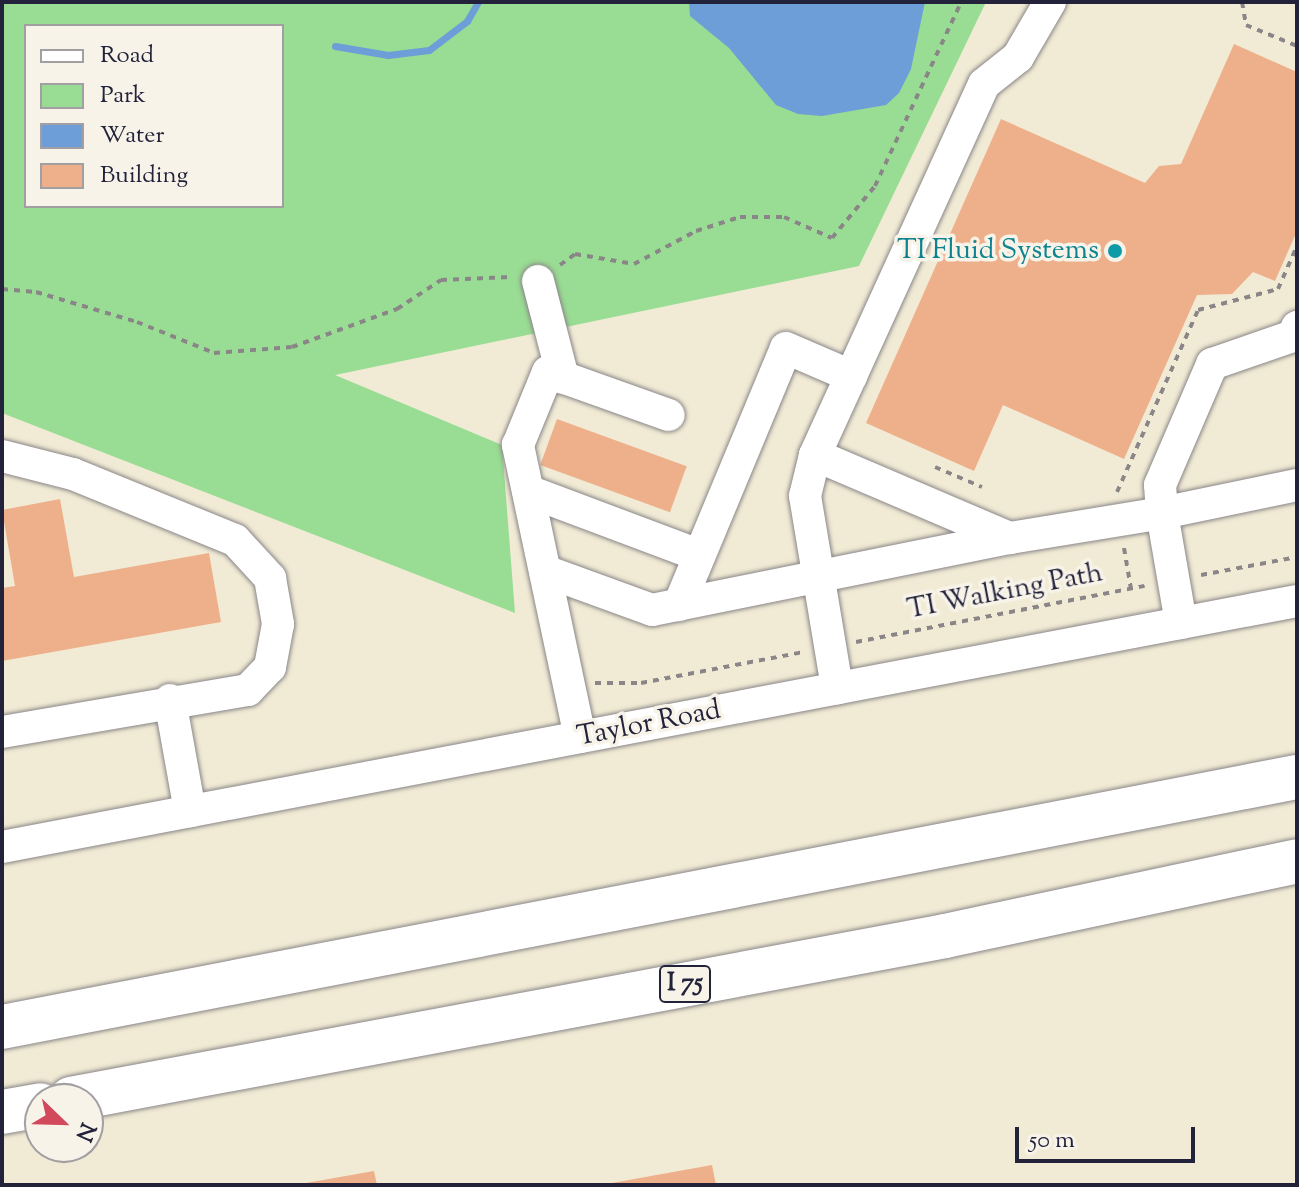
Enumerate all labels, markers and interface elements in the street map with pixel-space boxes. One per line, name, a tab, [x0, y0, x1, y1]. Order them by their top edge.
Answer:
legend	[24, 24, 284, 208]
text: Road	[100, 39, 154, 73]
text: Park	[100, 79, 146, 113]
text: Water	[100, 119, 164, 153]
text: Building	[100, 159, 188, 193]
place label: TI Fluid Systems	[897, 234, 1099, 268]
marker: TI Fluid Systems	[1106, 242, 1124, 260]
street label: TI Walking Path	[904, 557, 1106, 627]
street label: Taylor Road	[574, 694, 724, 754]
road number: I 75	[659, 962, 711, 1006]
north arrow	[24, 1083, 104, 1163]
scale bar	[1019, 1111, 1199, 1161]
text: N	[66, 1117, 102, 1146]
text: 50 m	[1029, 1124, 1075, 1158]

